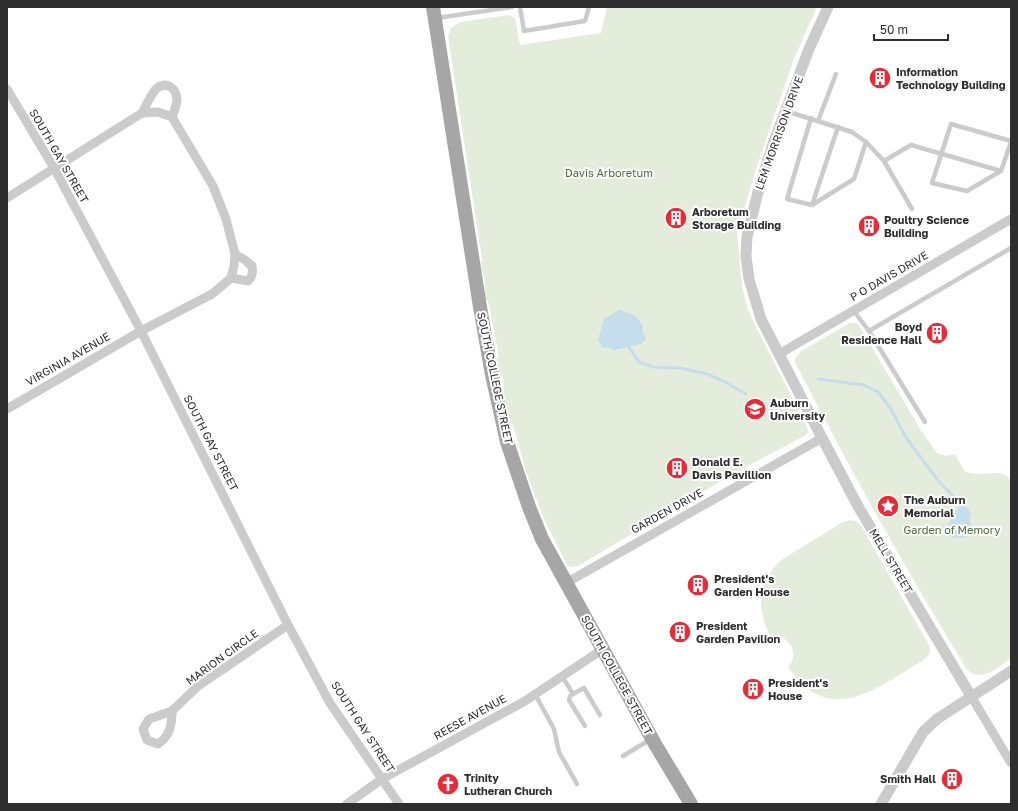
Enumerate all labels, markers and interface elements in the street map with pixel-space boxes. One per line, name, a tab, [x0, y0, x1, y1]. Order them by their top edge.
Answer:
scale bar	[874, 16, 948, 42]
text: 50 m	[880, 22, 908, 37]
building icon: Information Technology Building	[867, 65, 893, 91]
place label: Information Technology Building	[896, 65, 1006, 91]
street label: LEM MORRISON DRIVE	[752, 74, 805, 192]
street label: SOUTH GAY STREET	[27, 106, 92, 205]
park label: Davis Arboretum	[565, 166, 653, 179]
building icon: Arboretum Storage Building	[663, 205, 689, 231]
place label: Arboretum Storage Building	[692, 205, 781, 231]
building icon: Poultry Science Building	[856, 213, 882, 239]
place label: Poultry Science Building	[884, 213, 969, 239]
street label: P O DAVIS DRIVE	[847, 248, 930, 303]
street label: SOUTH COLLEGE STREET	[475, 311, 516, 445]
place label: Boyd Residence Hall	[841, 320, 922, 346]
building icon: Boyd Residence Hall	[924, 320, 950, 346]
street label: VIRGINIA AVENUE	[23, 329, 112, 388]
street label: SOUTH GAY STREET	[182, 392, 241, 493]
school or university icon: Auburn University	[742, 396, 768, 422]
place label: Auburn University	[770, 396, 826, 422]
building icon: Donald E. Davis Pavillion	[664, 455, 690, 481]
place label: Donald E. Davis Pavillion	[692, 455, 772, 481]
street label: GARDEN DRIVE	[628, 485, 705, 536]
place icon: The Auburn Memorial	[875, 493, 901, 519]
place label: The Auburn Memorial	[904, 493, 966, 519]
park label: Garden of Memory	[903, 523, 1001, 536]
street label: MELL STREET	[867, 526, 916, 596]
building icon: President's Garden House	[685, 572, 711, 598]
place label: President's Garden House	[714, 572, 790, 598]
street label: SOUTH COLLEGE STREET	[579, 613, 656, 737]
building icon: President Garden Pavilion	[667, 619, 693, 645]
place label: President Garden Pavilion	[696, 619, 781, 645]
street label: MARION CIRCLE	[183, 626, 261, 687]
building icon: President's House	[740, 676, 766, 702]
place label: President's House	[768, 676, 828, 702]
street label: SOUTH GAY STREET	[329, 679, 398, 775]
street label: REESE AVENUE	[431, 691, 509, 742]
building icon: Smith Hall	[939, 766, 965, 792]
church icon: Trinity Lutheran Church	[435, 771, 461, 797]
place label: Trinity Lutheran Church	[464, 771, 553, 797]
place label: Smith Hall	[880, 772, 936, 785]

